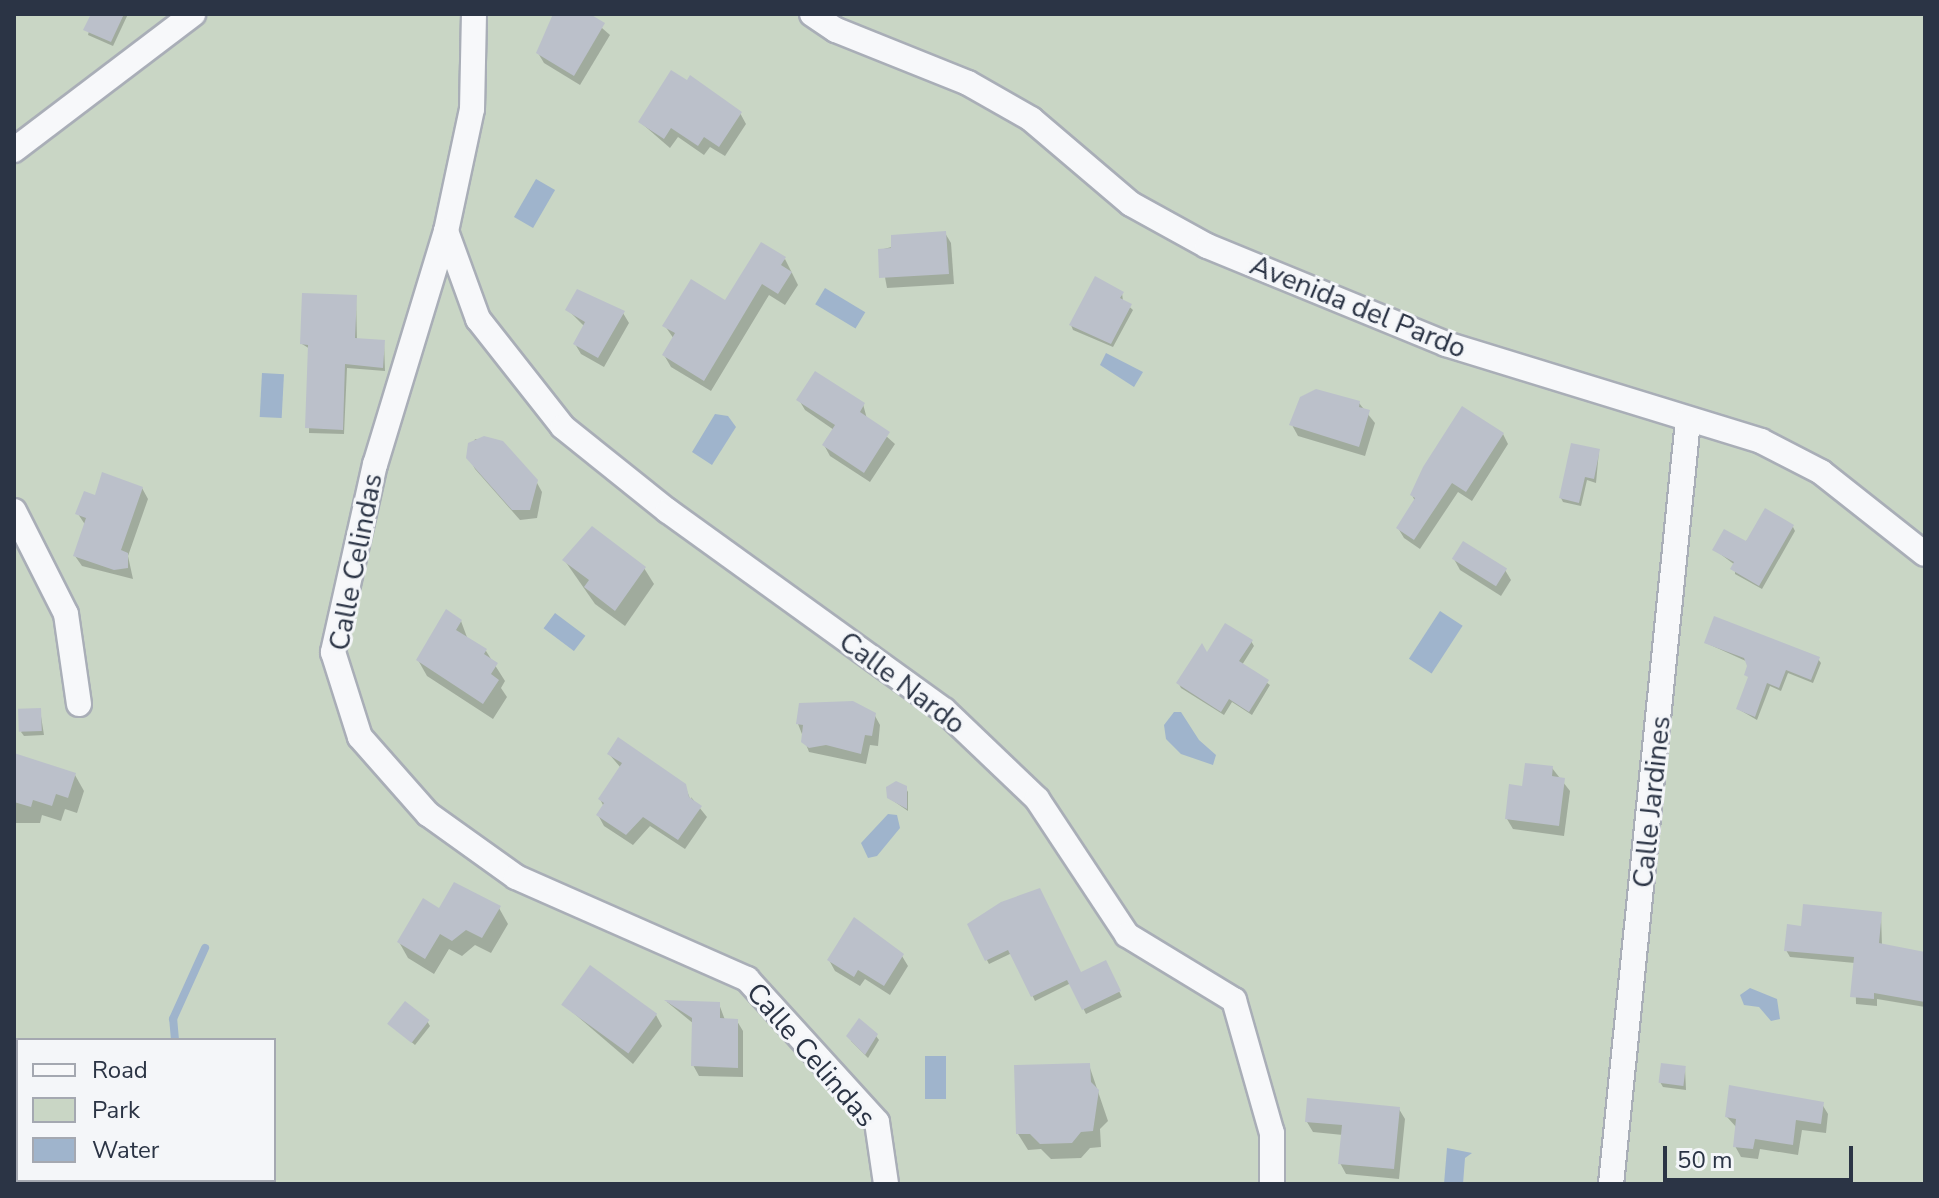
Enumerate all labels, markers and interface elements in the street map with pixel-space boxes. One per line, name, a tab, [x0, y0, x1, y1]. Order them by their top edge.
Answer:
street label: Avenida del Pardo	[1245, 248, 1471, 366]
street label: Calle Celindas	[322, 471, 390, 653]
street label: Calle Nardo	[832, 625, 972, 741]
street label: Calle Jardines	[1626, 714, 1678, 890]
street label: Calle Celindas	[739, 976, 883, 1134]
legend	[16, 1038, 276, 1182]
text: Road	[92, 1054, 148, 1086]
text: Park	[92, 1094, 140, 1126]
scale bar	[1667, 1130, 1857, 1180]
text: Water	[92, 1134, 159, 1166]
text: 50 m	[1677, 1144, 1733, 1176]

